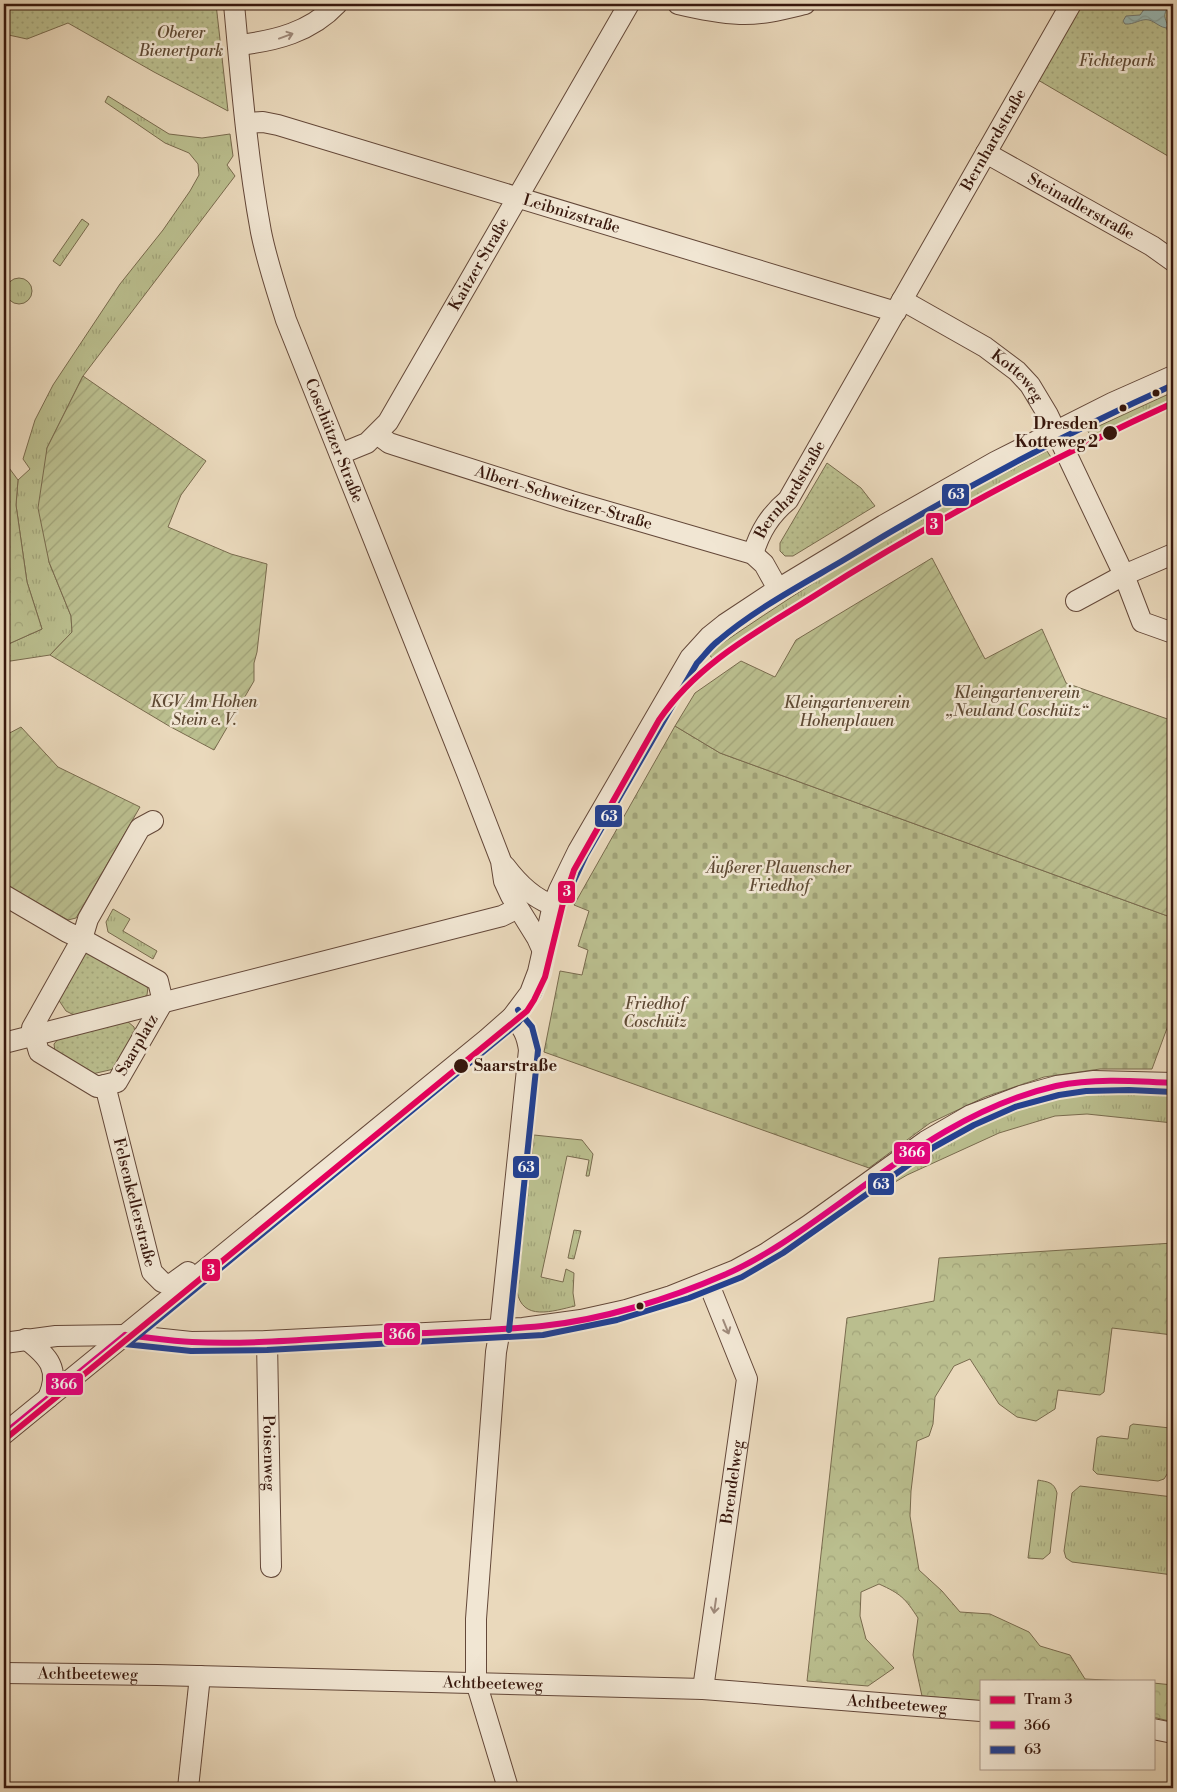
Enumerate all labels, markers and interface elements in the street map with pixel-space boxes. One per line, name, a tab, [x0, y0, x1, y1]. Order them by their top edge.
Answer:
park label: Oberer Bienertpark	[138, 23, 223, 61]
one-way arrow	[278, 31, 293, 40]
park label: Fichtepark	[1079, 51, 1155, 71]
street label: Bernhardstraße	[956, 85, 1031, 195]
street label: Steinadlerstraße	[1024, 168, 1138, 244]
street label: Leibnizstraße	[521, 190, 623, 238]
street label: Kaitzer Straße	[444, 214, 514, 314]
street label: Kotteweg	[987, 345, 1048, 406]
street label: Coschützer Straße	[300, 375, 368, 506]
unlabelled marker	[1151, 388, 1161, 398]
unlabelled marker	[1118, 403, 1128, 413]
place label: Dresden Kotteweg 2	[1015, 414, 1098, 452]
marker: Dresden Kotteweg 2	[1101, 424, 1119, 442]
street label: Bernhardstraße	[750, 437, 830, 543]
street label: Albert-Schweitzer-Straße	[471, 461, 655, 534]
line badge: 63	[941, 483, 970, 507]
text: 63	[947, 486, 965, 504]
line badge: 3	[925, 512, 944, 536]
text: 3	[930, 516, 938, 534]
park label: Kleingartenverein „Neuland Coschütz“	[946, 683, 1089, 721]
park label: KGV Am Hohen Stein e. V.	[151, 692, 258, 730]
park label: Kleingartenverein Hohenplauen	[784, 693, 911, 731]
line badge: 63	[594, 804, 623, 828]
text: 63	[600, 808, 618, 826]
park label: Äußerer Plauenscher Friedhof	[705, 856, 853, 896]
line badge: 3	[557, 880, 576, 904]
text: 3	[563, 883, 571, 901]
park label: Friedhof Coschütz	[623, 994, 689, 1032]
street label: Saarplatz	[111, 1010, 163, 1080]
place label: Saarstraße	[474, 1056, 558, 1076]
marker: Saarstraße	[452, 1057, 470, 1075]
street label: Felsenkellerstraße	[109, 1136, 160, 1269]
line badge: 366	[893, 1141, 931, 1165]
text: 366	[899, 1144, 925, 1162]
line badge: 63	[512, 1155, 540, 1179]
text: 63	[517, 1159, 535, 1177]
line badge: 63	[867, 1172, 895, 1196]
text: 63	[872, 1176, 890, 1194]
line badge: 3	[201, 1258, 221, 1282]
text: 3	[207, 1262, 215, 1280]
unlabelled marker	[635, 1301, 645, 1311]
one-way arrow	[722, 1319, 732, 1334]
line badge: 366	[383, 1322, 421, 1346]
text: 366	[389, 1326, 415, 1344]
line badge: 366	[45, 1372, 84, 1396]
text: 366	[51, 1376, 77, 1394]
street label: Poisenweg	[258, 1415, 280, 1492]
street label: Brendelweg	[716, 1438, 748, 1527]
one-way arrow	[709, 1598, 719, 1614]
street label: Achtbeeteweg	[37, 1663, 139, 1685]
street label: Achtbeeteweg	[442, 1672, 544, 1695]
legend	[980, 1680, 1154, 1770]
street label: Achtbeeteweg	[845, 1690, 949, 1718]
text: Tram 3	[1024, 1690, 1072, 1709]
text: 366	[1024, 1716, 1050, 1735]
text: 63	[1024, 1740, 1041, 1759]

